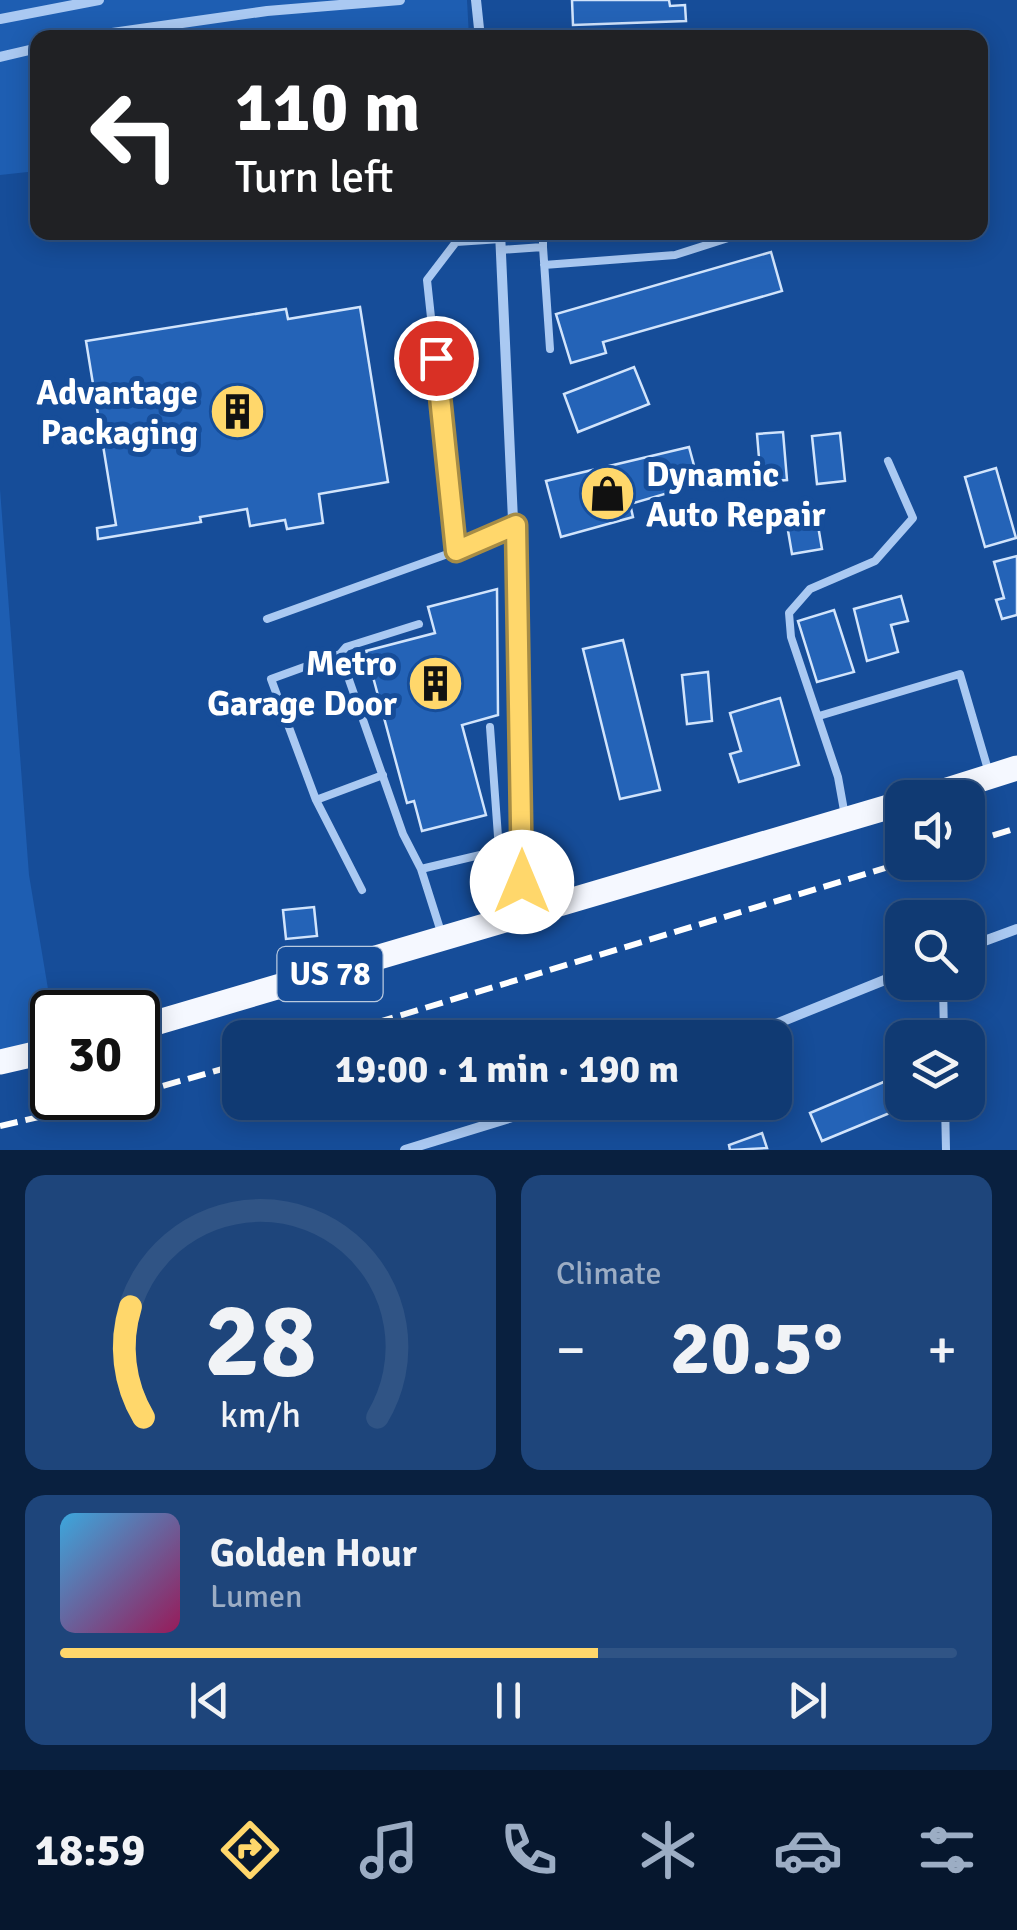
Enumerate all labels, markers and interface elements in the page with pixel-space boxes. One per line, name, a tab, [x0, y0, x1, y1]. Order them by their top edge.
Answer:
text: 110 m	[235, 64, 420, 150]
icon: left	[70, 70, 200, 200]
text: Turn left	[235, 150, 394, 205]
pin	[394, 316, 479, 401]
icon: arrive	[409, 331, 464, 386]
place label: Advantage Packaging	[36, 371, 198, 454]
building icon: Advantage Packaging	[207, 382, 267, 442]
place label: Dynamic Auto Repair	[646, 453, 826, 536]
shop icon: Dynamic Auto Repair	[577, 464, 637, 524]
place label: Metro Garage Door	[207, 642, 397, 725]
building icon: Metro Garage Door	[406, 653, 466, 713]
map controls	[885, 780, 985, 1120]
button: sound	[885, 780, 985, 880]
position arrow	[470, 830, 574, 934]
button: search	[885, 900, 985, 1000]
road number: US 78	[278, 947, 382, 1001]
speed limit sign: 30	[30, 990, 160, 1120]
button: layers	[885, 1020, 985, 1120]
text: 19:00 · 1 min · 190 m	[335, 1046, 679, 1093]
text: Climate	[556, 1254, 662, 1293]
text: 28	[204, 1277, 317, 1405]
text: 20.5°	[670, 1302, 843, 1395]
text: −	[556, 1316, 586, 1384]
text: +	[927, 1316, 957, 1384]
text: km/h	[220, 1393, 301, 1437]
text: Golden Hour	[210, 1530, 417, 1577]
text: Lumen	[210, 1577, 302, 1616]
icon: previous	[182, 1673, 237, 1728]
icon: pause	[481, 1673, 536, 1728]
icon: next	[780, 1673, 835, 1728]
icon: directions	[215, 1815, 285, 1885]
icon: music	[354, 1815, 424, 1885]
icon: phone	[494, 1815, 564, 1885]
icon: climate	[633, 1815, 703, 1885]
icon: car	[773, 1815, 843, 1885]
icon: filters	[912, 1815, 982, 1885]
text: 18:59	[35, 1823, 145, 1878]

